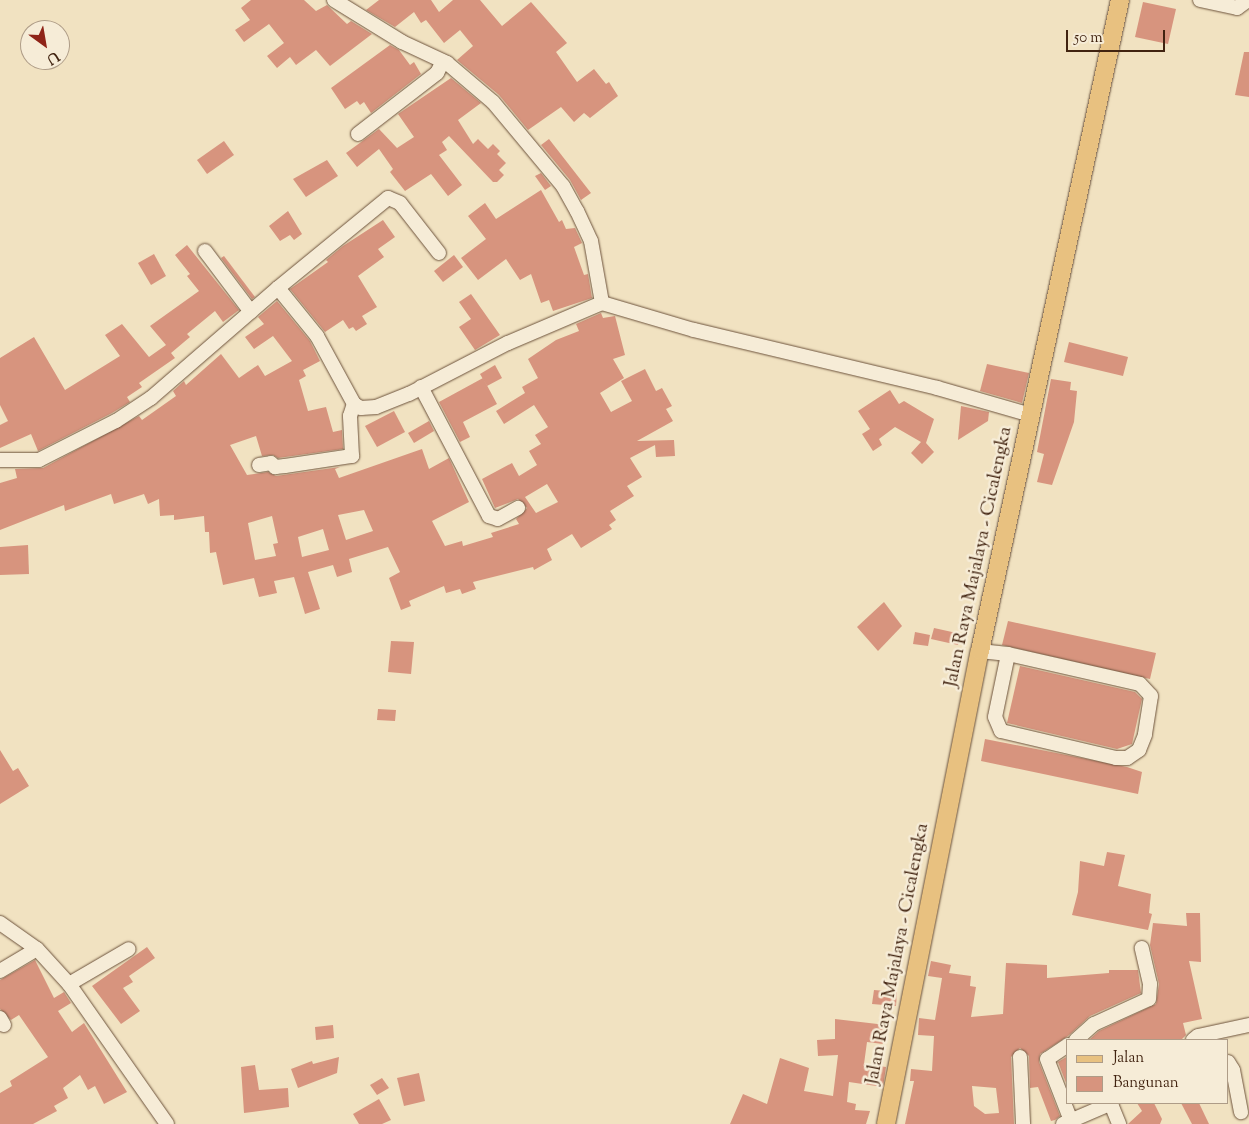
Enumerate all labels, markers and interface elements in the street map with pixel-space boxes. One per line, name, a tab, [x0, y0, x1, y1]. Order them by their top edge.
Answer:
north arrow	[20, 20, 70, 70]
scale bar	[1069, 20, 1168, 52]
text: 50 m	[1074, 28, 1103, 49]
text: U	[42, 45, 63, 68]
street label: Jalan Raya Majalaya - Cicalengka	[940, 425, 1018, 689]
street label: Jalan Raya Majalaya - Cicalengka	[861, 821, 935, 1087]
legend	[1066, 1039, 1229, 1104]
text: Jalan	[1113, 1048, 1144, 1069]
text: Bangunan	[1113, 1073, 1179, 1094]

